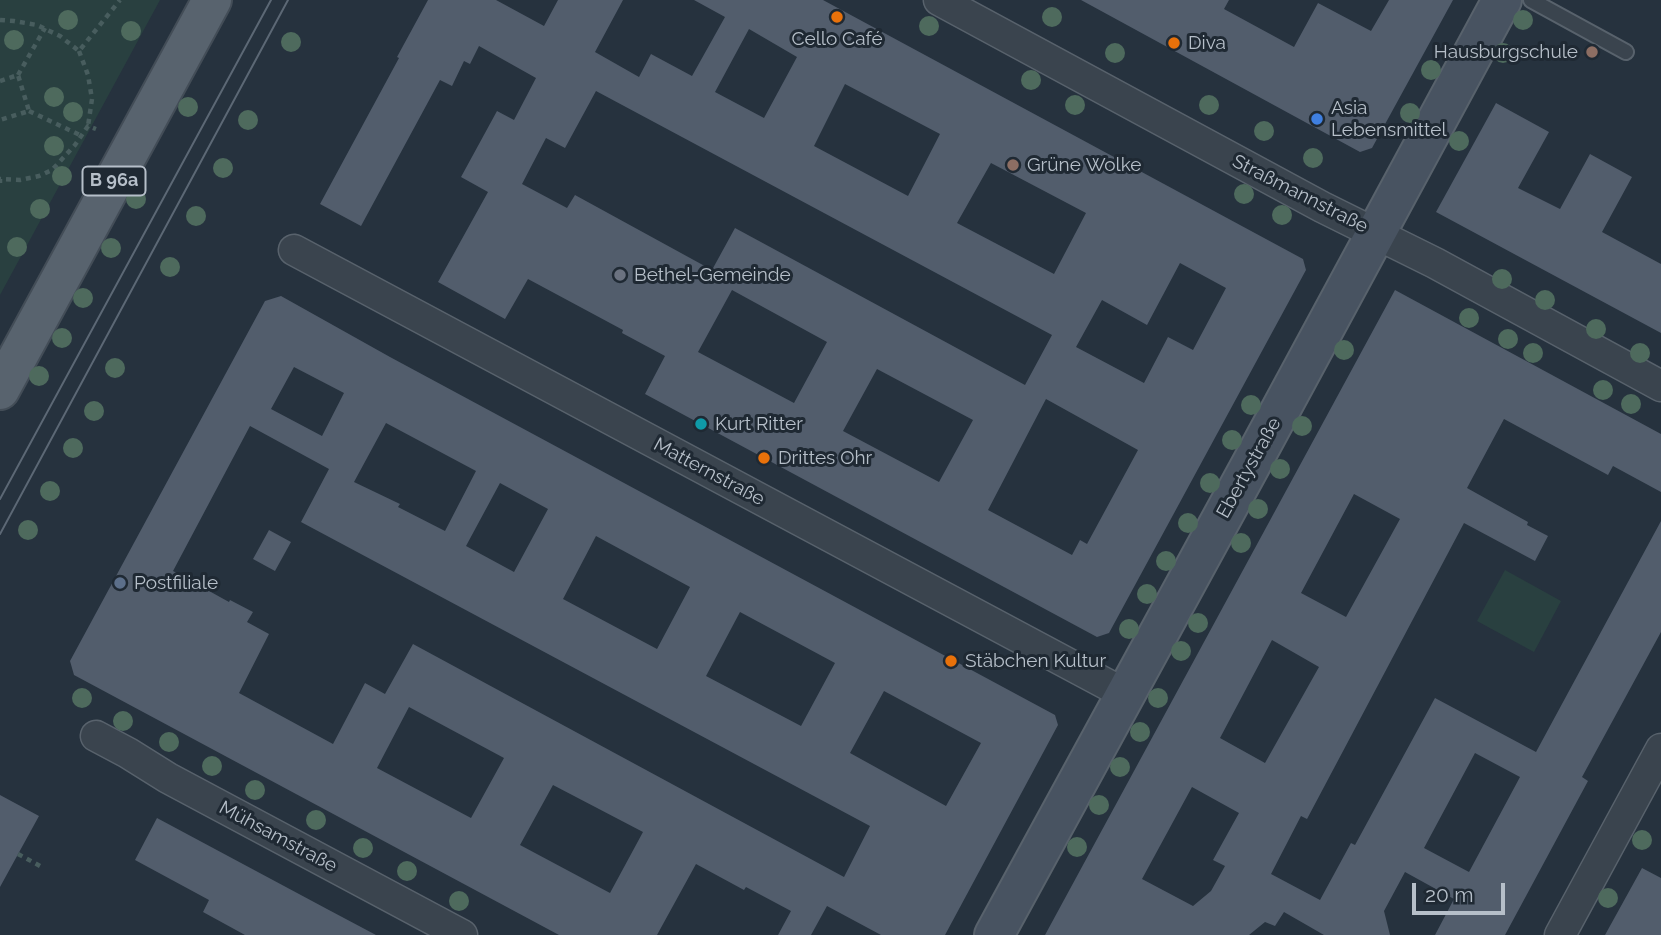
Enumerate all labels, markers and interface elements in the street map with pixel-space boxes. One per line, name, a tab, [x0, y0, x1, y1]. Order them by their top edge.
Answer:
marker: Cello Café	[829, 9, 845, 25]
place label: Cello Café	[791, 28, 883, 50]
place label: Diva	[1188, 32, 1226, 54]
marker: Diva	[1166, 35, 1182, 51]
place label: Hausburgschule	[1434, 41, 1578, 63]
marker: Hausburgschule	[1584, 44, 1600, 60]
place label: Asia Lebensmittel	[1331, 97, 1447, 141]
marker: Asia Lebensmittel	[1309, 111, 1325, 127]
street label: Straßmannstraße	[1228, 150, 1372, 238]
place label: Grüne Wolke	[1027, 154, 1141, 176]
marker: Grüne Wolke	[1005, 157, 1021, 173]
road number: B 96a	[82, 166, 146, 196]
place label: Bethel-Gemeinde	[634, 264, 791, 286]
marker: Bethel-Gemeinde	[612, 267, 628, 283]
place label: Kurt Ritter	[715, 413, 803, 435]
street label: Ebertystraße	[1212, 414, 1286, 522]
marker: Kurt Ritter	[693, 416, 709, 432]
street label: Matternstraße	[650, 433, 768, 511]
place label: Drittes Ohr	[778, 447, 872, 469]
marker: Drittes Ohr	[756, 450, 772, 466]
place label: Postfiliale	[134, 572, 218, 594]
marker: Postfiliale	[112, 575, 128, 591]
place label: Stäbchen Kultur	[965, 650, 1106, 672]
marker: Stäbchen Kultur	[943, 653, 959, 669]
street label: Mühsamstraße	[215, 796, 341, 878]
scale bar	[1416, 869, 1509, 913]
text: 20 m	[1425, 882, 1473, 907]

